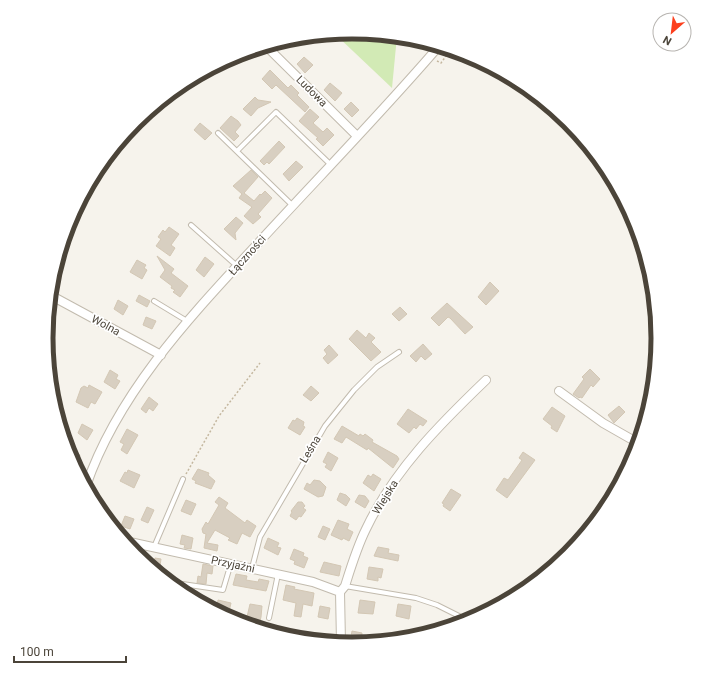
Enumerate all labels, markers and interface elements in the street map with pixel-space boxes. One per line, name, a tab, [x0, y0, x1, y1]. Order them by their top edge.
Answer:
north arrow	[652, 12, 692, 52]
text: N	[661, 33, 674, 48]
street label: Ludowa	[293, 73, 330, 110]
street label: Łączności	[226, 233, 269, 278]
street label: Wolna	[89, 313, 122, 338]
street label: Leśna	[297, 433, 324, 465]
street label: Wiejska	[370, 478, 401, 517]
street label: Przyjaźni	[210, 554, 256, 575]
scale bar	[14, 638, 126, 664]
text: 100 m	[20, 645, 54, 659]

